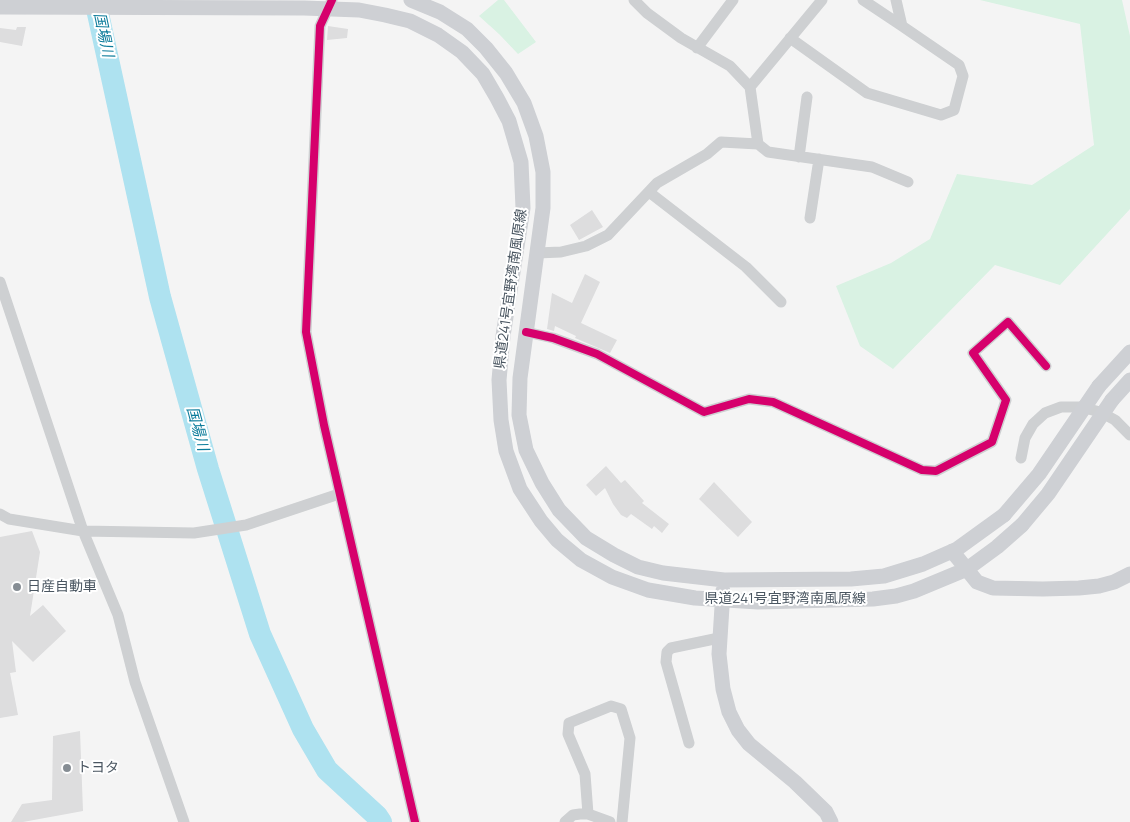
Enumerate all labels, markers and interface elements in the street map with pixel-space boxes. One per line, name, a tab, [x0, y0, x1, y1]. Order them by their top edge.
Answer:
water label: 国場川	[90, 11, 116, 59]
street label: 県道241号宜野湾南風原線	[491, 208, 531, 370]
water label: 国場川	[182, 405, 212, 453]
place label: 日産自動車	[27, 579, 97, 595]
marker: 日産自動車	[11, 581, 23, 593]
street label: 県道241号宜野湾南風原線	[704, 591, 866, 607]
place label: トヨタ	[77, 760, 119, 776]
marker: トヨタ	[61, 762, 73, 774]

